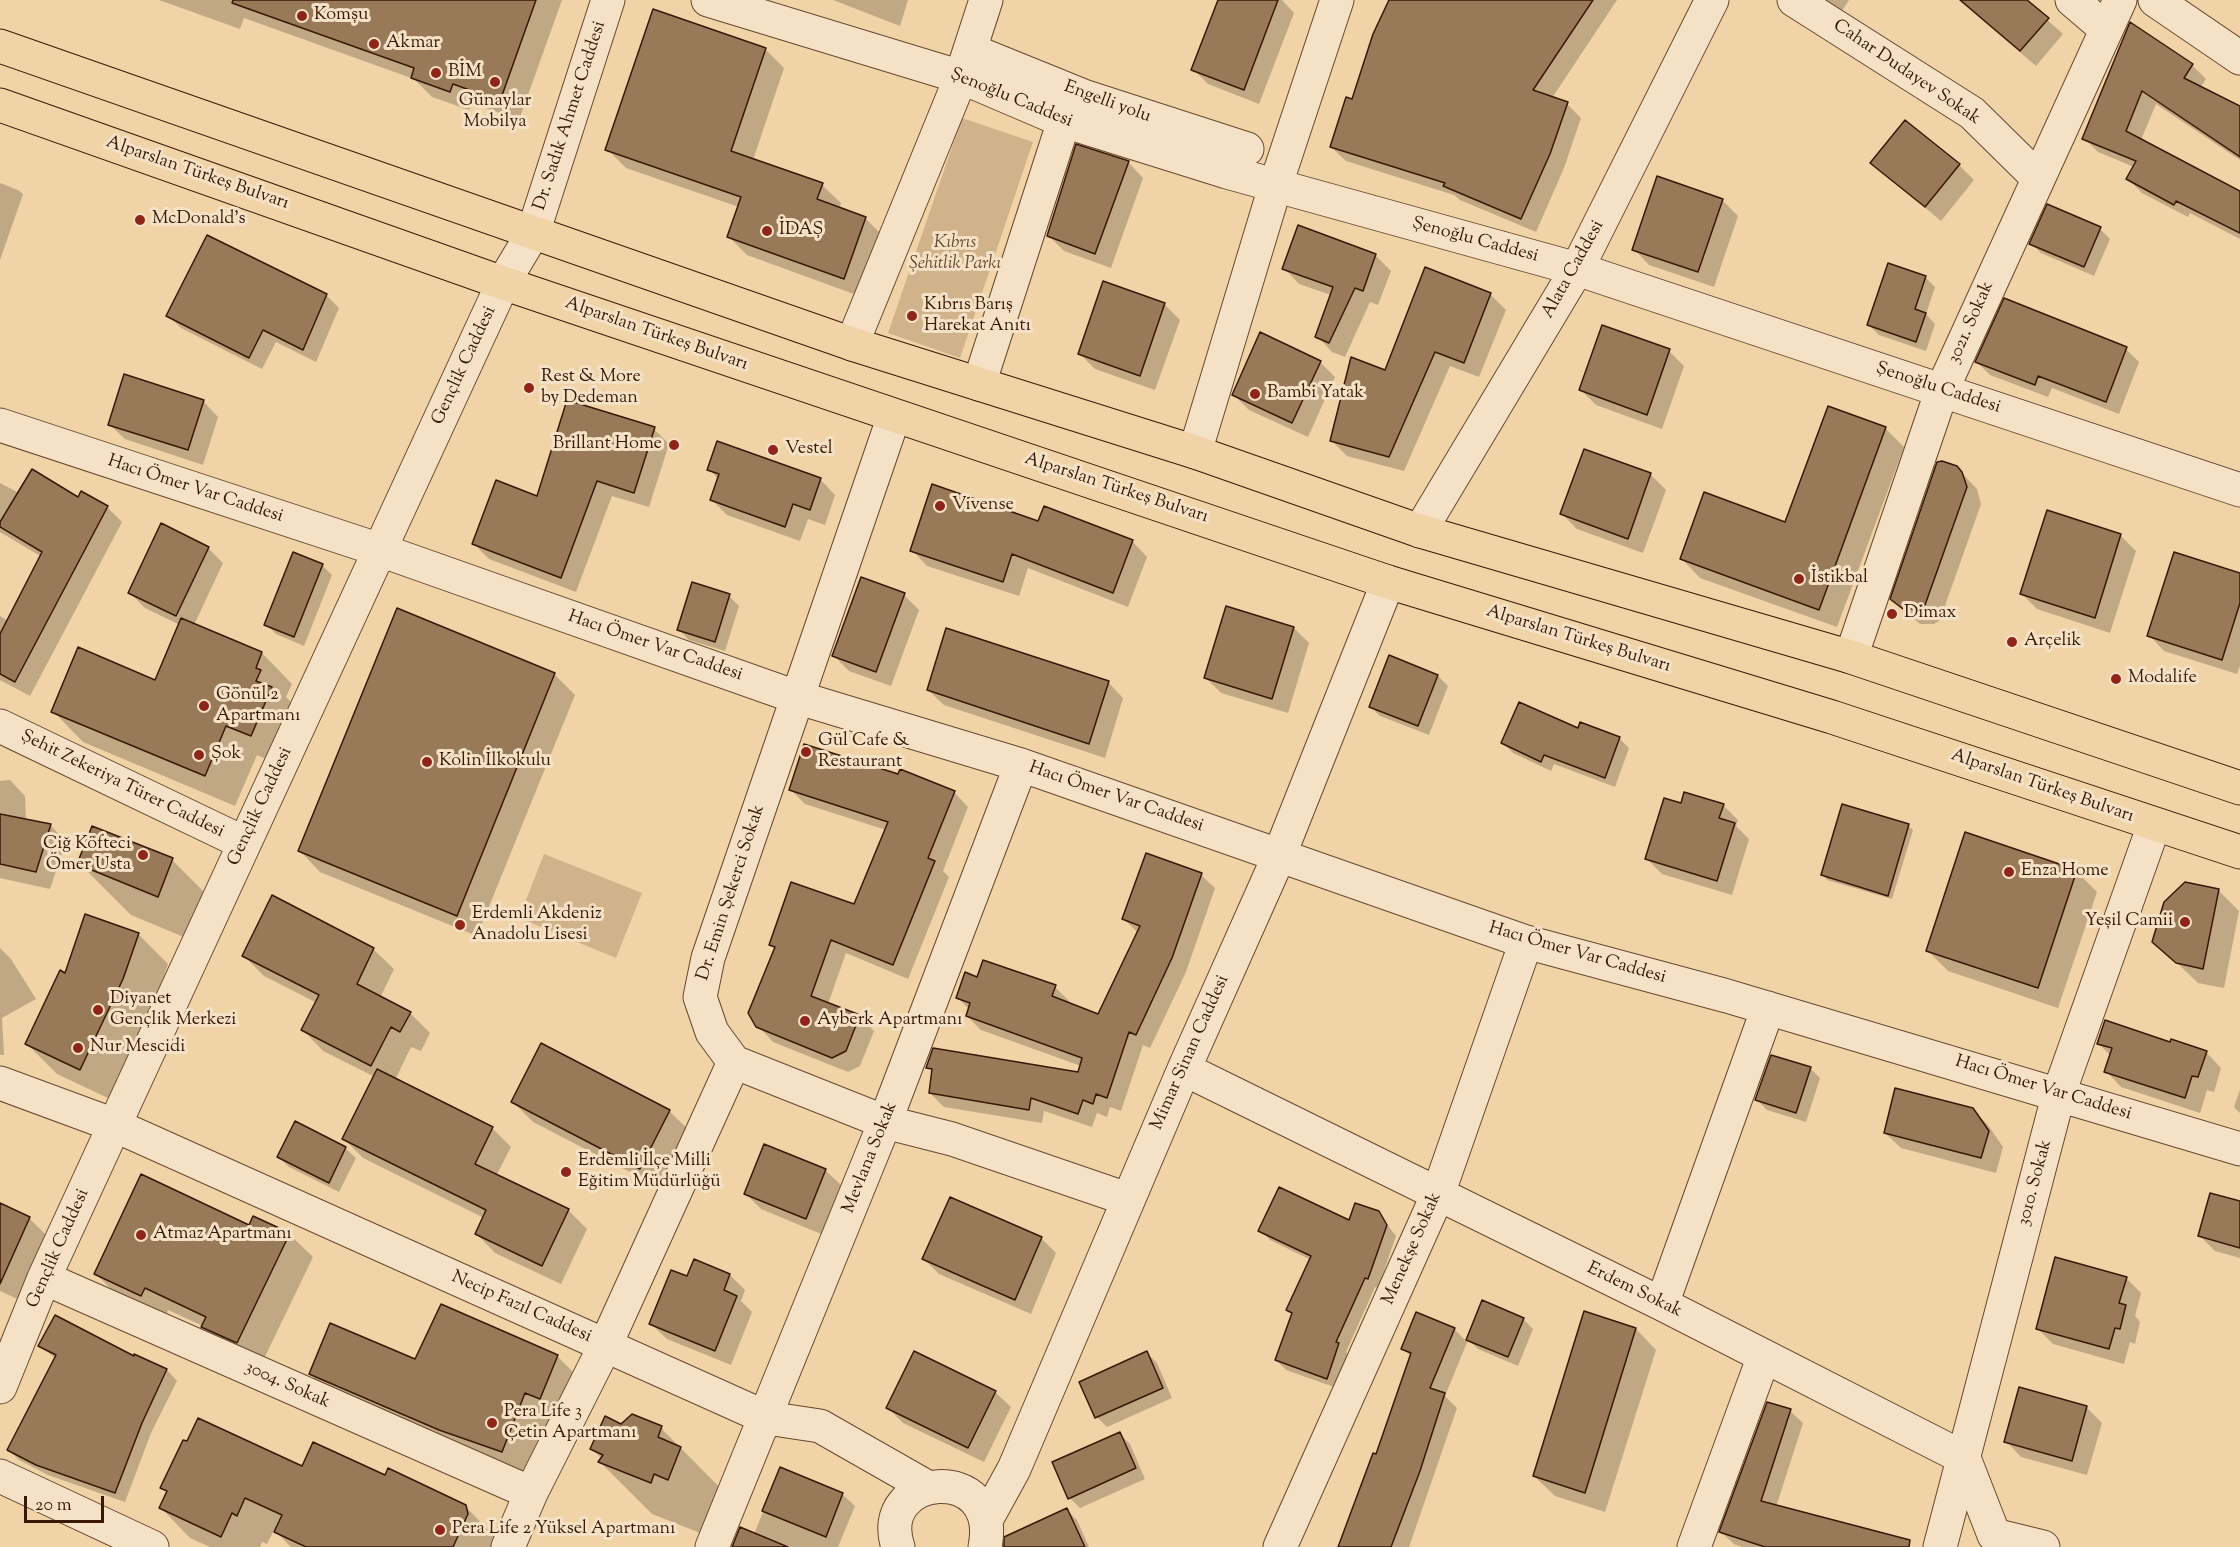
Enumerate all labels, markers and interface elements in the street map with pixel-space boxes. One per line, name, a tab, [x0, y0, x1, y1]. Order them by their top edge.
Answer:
place label: Komşu	[314, 5, 368, 27]
marker: Komşu	[295, 9, 309, 23]
street label: Cahar Dudayev Sokak	[1828, 16, 1984, 130]
street label: Dr. Sadık Ahmet Caddesi	[530, 19, 612, 213]
place label: Akmar	[386, 33, 440, 55]
marker: Akmar	[367, 37, 381, 51]
place label: BİM	[448, 62, 482, 84]
street label: Şenoğlu Caddesi	[947, 65, 1075, 133]
marker: BİM	[429, 66, 443, 80]
marker: Günaylar Mobilya	[488, 75, 502, 89]
street label: Engelli yolu	[1061, 77, 1153, 129]
place label: Günaylar Mobilya	[459, 91, 531, 134]
street label: Alparslan Türkeş Bulvarı	[103, 133, 291, 215]
place label: McDonald's	[152, 209, 246, 231]
marker: McDonald's	[133, 213, 147, 227]
street label: Şenoğlu Caddesi	[1409, 214, 1541, 268]
street label: Alata Caddesi	[1538, 217, 1610, 323]
place label: İDAŞ	[779, 220, 823, 242]
marker: İDAŞ	[760, 224, 774, 238]
park label: Kıbrıs Şehitlik Parkı	[909, 233, 1001, 276]
street label: 3021. Sokak	[1944, 279, 2000, 367]
street label: Alparslan Türkeş Bulvarı	[562, 294, 750, 376]
place label: Kıbrıs Barış Harekat Anıtı	[924, 295, 1031, 338]
street label: Gençlik Caddesi	[428, 303, 502, 429]
marker: Kıbrıs Barış Harekat Anıtı	[905, 309, 919, 323]
street label: Şenoğlu Caddesi	[1873, 359, 2003, 419]
place label: Rest & More by Dedeman	[541, 367, 641, 410]
marker: Rest & More by Dedeman	[522, 381, 536, 395]
place label: Bambi Yatak	[1267, 383, 1364, 405]
marker: Bambi Yatak	[1248, 387, 1262, 401]
place label: Brillant Home	[553, 434, 662, 456]
marker: Brillant Home	[667, 438, 681, 452]
place label: Vestel	[785, 439, 833, 461]
marker: Vestel	[766, 443, 780, 457]
street label: Alparslan Türkeş Bulvarı	[1021, 449, 1211, 529]
street label: Hacı Ömer Var Caddesi	[104, 451, 286, 529]
place label: Vivense	[952, 495, 1014, 517]
marker: Vivense	[933, 499, 947, 513]
place label: İstikbal	[1811, 568, 1868, 590]
marker: İstikbal	[1792, 572, 1806, 586]
street label: Alparslan Türkeş Bulvarı	[1483, 602, 1673, 678]
place label: Dimax	[1904, 603, 1956, 625]
street label: Hacı Ömer Var Caddesi	[565, 607, 745, 687]
marker: Dimax	[1885, 607, 1899, 621]
place label: Arçelik	[2024, 631, 2081, 653]
marker: Arçelik	[2005, 635, 2019, 649]
place label: Modalife	[2128, 668, 2197, 690]
marker: Modalife	[2109, 672, 2123, 686]
place label: Gönül 2 Apartmanı	[216, 685, 300, 728]
marker: Gönül 2 Apartmanı	[197, 699, 211, 713]
street label: Şehit Zekeriya Türer Caddesi	[17, 726, 227, 844]
place label: Gül Cafe & Restaurant	[818, 731, 910, 774]
place label: Şok	[211, 744, 241, 766]
street label: Gençlik Caddesi	[224, 744, 298, 870]
marker: Gül Cafe & Restaurant	[799, 745, 813, 759]
street label: Alparslan Türkeş Bulvarı	[1948, 746, 2136, 828]
marker: Şok	[192, 748, 206, 762]
place label: Kolin İlkokulu	[439, 751, 551, 773]
marker: Kolin İlkokulu	[420, 755, 434, 769]
street label: Hacı Ömer Var Caddesi	[1026, 758, 1206, 838]
street label: Dr. Emin Şekerci Sokak	[693, 802, 771, 984]
place label: Çiğ Köfteci Ömer Usta	[43, 834, 131, 876]
marker: Çiğ Köfteci Ömer Usta	[136, 848, 150, 862]
place label: Enza Home	[2021, 861, 2109, 883]
marker: Enza Home	[2002, 865, 2016, 879]
place label: Erdemli Akdeniz Anadolu Lisesi	[472, 904, 602, 946]
place label: Yeşil Camii	[2085, 911, 2173, 933]
marker: Yeşil Camii	[2178, 915, 2192, 929]
marker: Erdemli Akdeniz Anadolu Lisesi	[453, 918, 467, 932]
street label: Hacı Ömer Var Caddesi	[1486, 918, 1668, 990]
street label: Mimar Sinan Caddesi	[1147, 972, 1235, 1134]
place label: Diyanet Gençlik Merkezi	[110, 989, 236, 1032]
marker: Diyanet Gençlik Merkezi	[91, 1003, 105, 1017]
place label: Ayberk Apartmanı	[817, 1010, 962, 1032]
marker: Ayberk Apartmanı	[798, 1014, 812, 1028]
place label: Nur Mescidi	[90, 1037, 185, 1059]
marker: Nur Mescidi	[71, 1041, 85, 1055]
street label: Hacı Ömer Var Caddesi	[1952, 1052, 2134, 1126]
street label: Mevlana Sokak	[839, 1099, 903, 1217]
street label: 3010. Sokak	[2014, 1138, 2058, 1228]
place label: Erdemli İlçe Milli Eğitim Müdürlüğü	[578, 1151, 721, 1194]
marker: Erdemli İlçe Milli Eğitim Müdürlüğü	[559, 1165, 573, 1179]
street label: Gençlik Caddesi	[23, 1186, 95, 1312]
street label: Menekşe Sokak	[1379, 1189, 1447, 1309]
place label: Atmaz Apartmanı	[153, 1224, 292, 1246]
marker: Atmaz Apartmanı	[134, 1228, 148, 1242]
street label: Erdem Sokak	[1583, 1259, 1685, 1323]
street label: Necip Fazıl Caddesi	[448, 1267, 594, 1349]
street label: 3004. Sokak	[241, 1358, 333, 1414]
place label: Pera Life 3 Çetin Apartmanı	[504, 1402, 636, 1444]
marker: Pera Life 3 Çetin Apartmanı	[485, 1416, 499, 1430]
scale bar	[27, 1484, 106, 1522]
text: 20 m	[35, 1493, 72, 1519]
place label: Pera Life 2 Yüksel Apartmanı	[452, 1519, 675, 1541]
marker: Pera Life 2 Yüksel Apartmanı	[433, 1523, 447, 1537]

